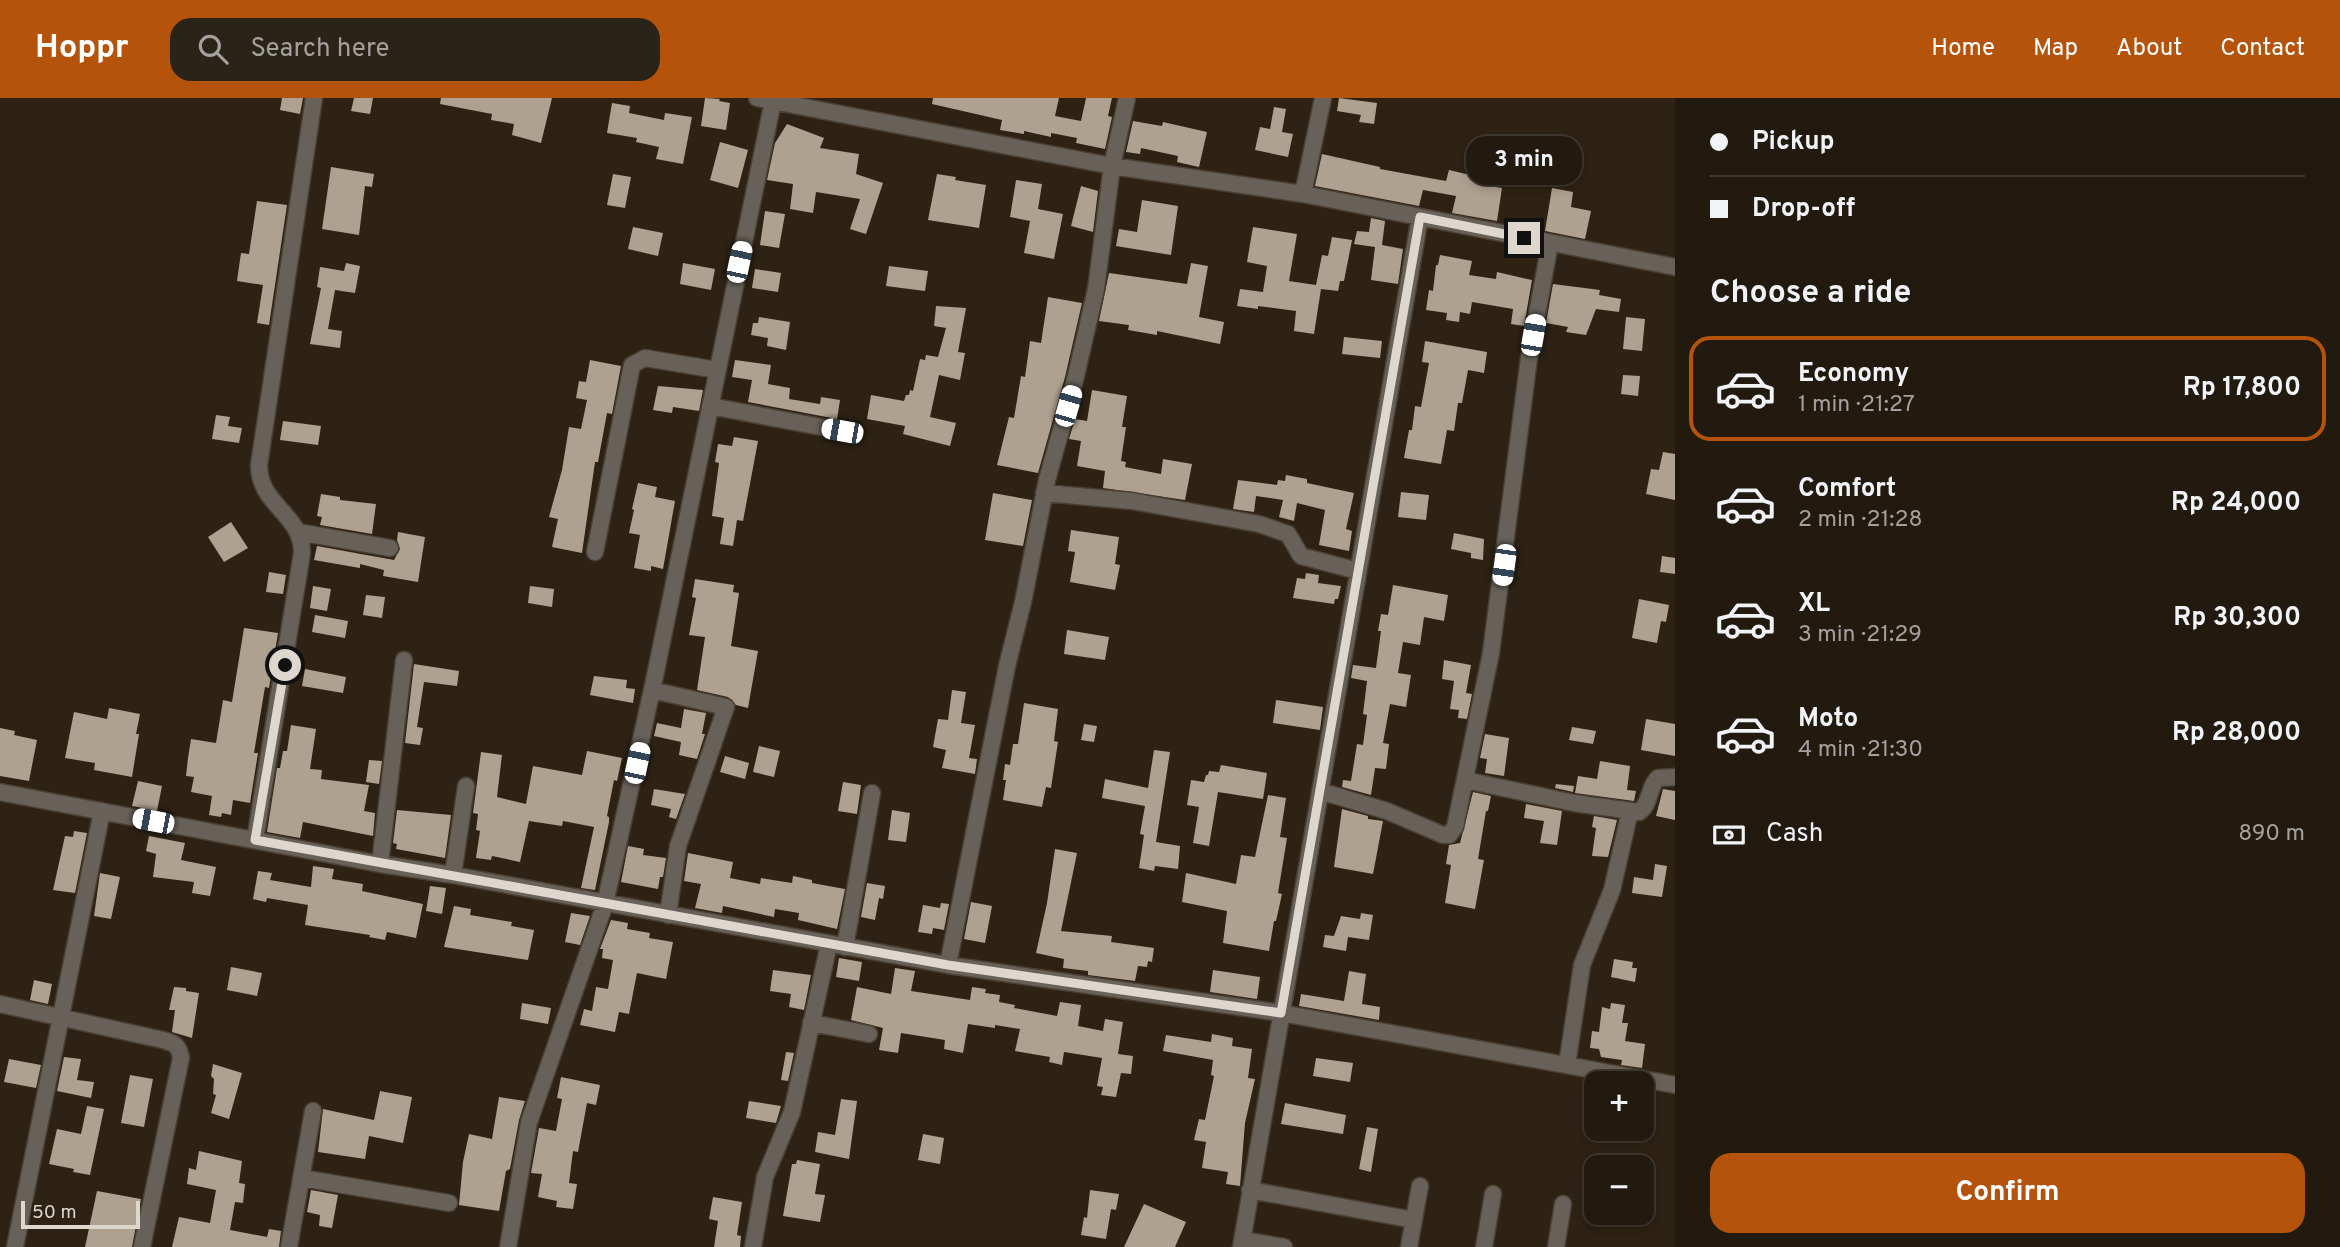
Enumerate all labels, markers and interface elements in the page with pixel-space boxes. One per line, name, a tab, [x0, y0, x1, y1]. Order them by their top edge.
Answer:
search box	[170, 18, 660, 81]
text: Hoppr	[35, 28, 128, 70]
icon: search	[194, 30, 232, 68]
text: Search here	[250, 33, 389, 66]
text: Home	[1931, 34, 1995, 64]
text: Map	[2033, 34, 2078, 64]
text: About	[2116, 34, 2182, 64]
text: Contact	[2220, 34, 2305, 64]
text: Pickup	[1752, 126, 1835, 159]
callout: 3 min	[1466, 136, 1582, 186]
text: 3 min	[1494, 146, 1554, 175]
text: Drop-off	[1752, 193, 1855, 226]
route end	[1508, 222, 1540, 254]
car	[725, 239, 754, 285]
text: Choose a ride	[1710, 274, 1911, 314]
car	[1520, 312, 1547, 358]
icon: car	[1714, 357, 1777, 420]
text: Economy	[1798, 358, 1909, 391]
text: Rp 17,800	[2183, 372, 2301, 405]
car	[1053, 383, 1084, 429]
text: 1 min · 21:27	[1798, 391, 1915, 420]
car	[820, 417, 865, 445]
icon: car	[1714, 472, 1777, 535]
text: Comfort	[1798, 473, 1896, 506]
text: Rp 24,000	[2171, 487, 2301, 520]
text: 2 min · 21:28	[1798, 506, 1923, 535]
car	[1491, 543, 1518, 587]
icon: car	[1714, 587, 1777, 650]
text: XL	[1798, 588, 1830, 621]
text: Rp 30,300	[2173, 602, 2301, 635]
text: 3 min · 21:29	[1798, 621, 1922, 650]
route start	[269, 649, 301, 681]
icon: car	[1714, 702, 1777, 765]
text: Moto	[1798, 703, 1858, 736]
text: Rp 28,000	[2172, 717, 2301, 750]
text: 4 min · 21:30	[1798, 736, 1923, 765]
car	[623, 740, 652, 786]
car	[131, 807, 176, 835]
icon: cash	[1710, 816, 1748, 854]
text: Cash	[1766, 818, 1823, 851]
text: 890 m	[2238, 820, 2305, 849]
map controls	[1584, 1071, 1654, 1225]
button: +	[1584, 1071, 1654, 1141]
button: Confirm	[1710, 1153, 2305, 1233]
button: −	[1584, 1155, 1654, 1225]
scale bar	[21, 1198, 140, 1230]
text: 50 m	[32, 1201, 77, 1225]

